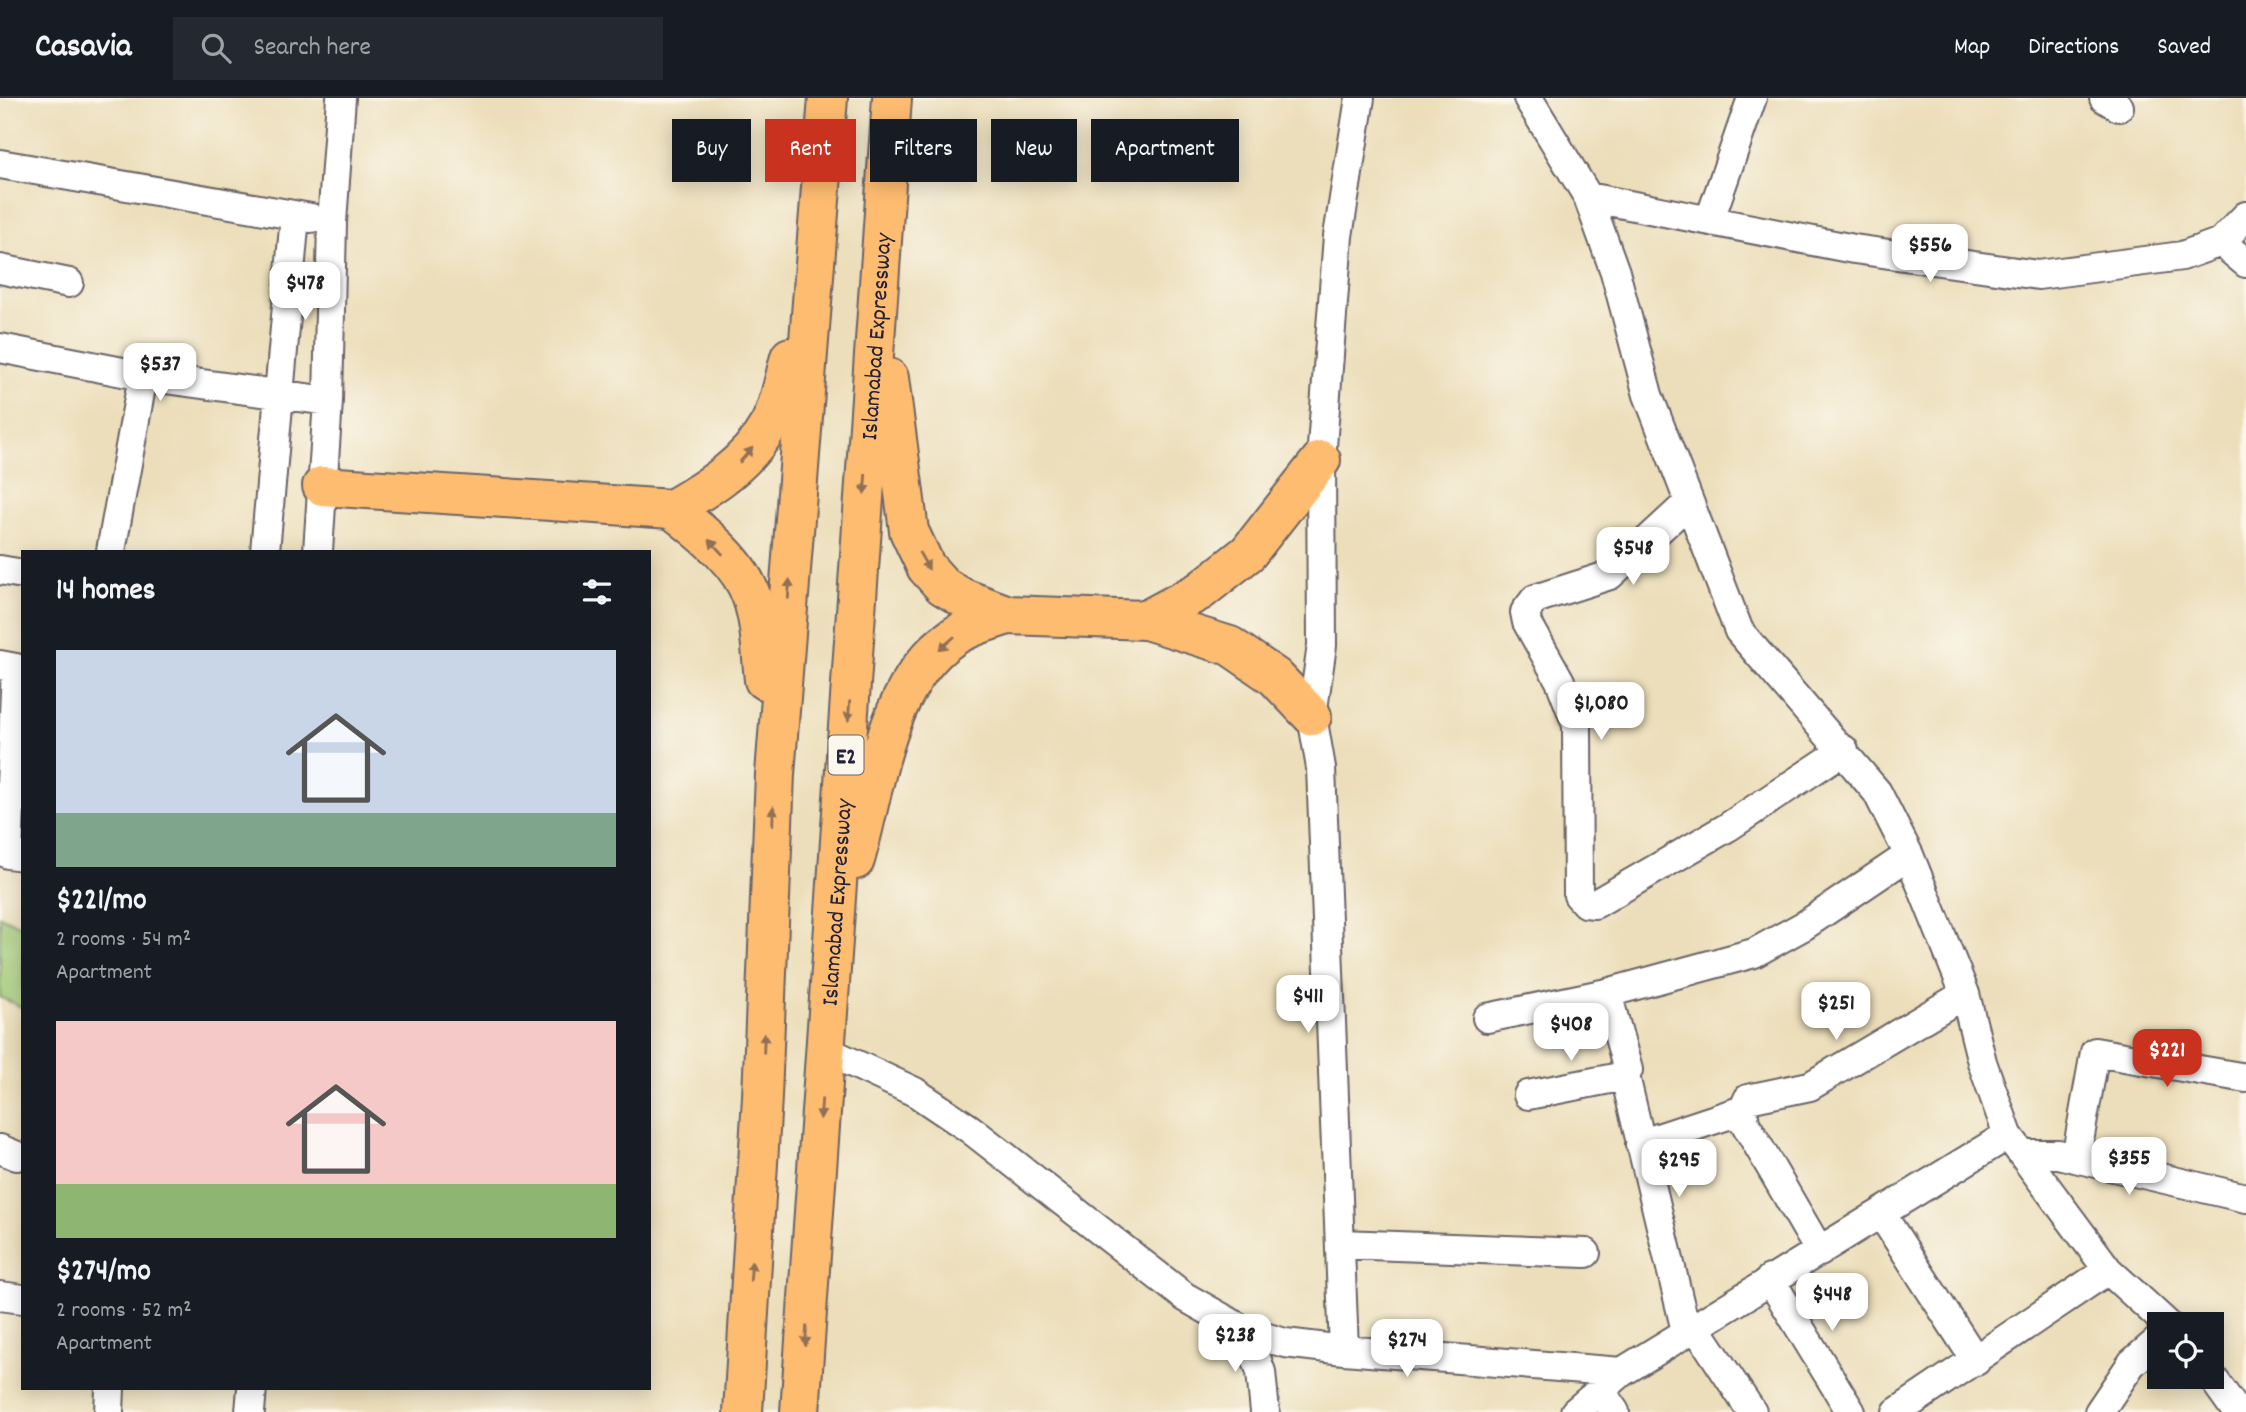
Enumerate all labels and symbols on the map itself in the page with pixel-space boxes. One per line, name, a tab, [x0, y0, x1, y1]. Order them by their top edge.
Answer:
pin: $556	[1889, 225, 1971, 284]
street label: Islamabad Expressway	[854, 231, 903, 442]
pin: $478	[264, 262, 346, 322]
pin: $537	[119, 344, 201, 403]
one-way arrow	[738, 446, 753, 463]
one-way arrow	[859, 473, 870, 495]
pin: $548	[1592, 528, 1674, 587]
one-way arrow	[709, 539, 725, 556]
one-way arrow	[918, 552, 930, 571]
one-way arrow	[784, 578, 795, 600]
one-way arrow	[938, 635, 955, 650]
pin: $1,080	[1544, 682, 1658, 742]
one-way arrow	[843, 700, 854, 722]
road number: E2	[828, 736, 864, 775]
street label: Islamabad Expressway	[814, 796, 863, 1007]
one-way arrow	[768, 805, 779, 827]
pin: $411	[1267, 976, 1349, 1035]
pin: $251	[1795, 982, 1877, 1042]
pin: $408	[1530, 1004, 1612, 1063]
pin: $221	[2126, 1030, 2208, 1089]
one-way arrow	[759, 1032, 770, 1054]
one-way arrow	[815, 1098, 826, 1120]
pin: $355	[2088, 1138, 2170, 1197]
pin: $295	[1638, 1140, 1720, 1199]
one-way arrow	[746, 1259, 757, 1281]
pin: $448	[1791, 1274, 1873, 1333]
pin: $238	[1194, 1314, 1276, 1374]
pin: $274	[1366, 1320, 1448, 1379]
one-way arrow	[800, 1325, 811, 1347]

